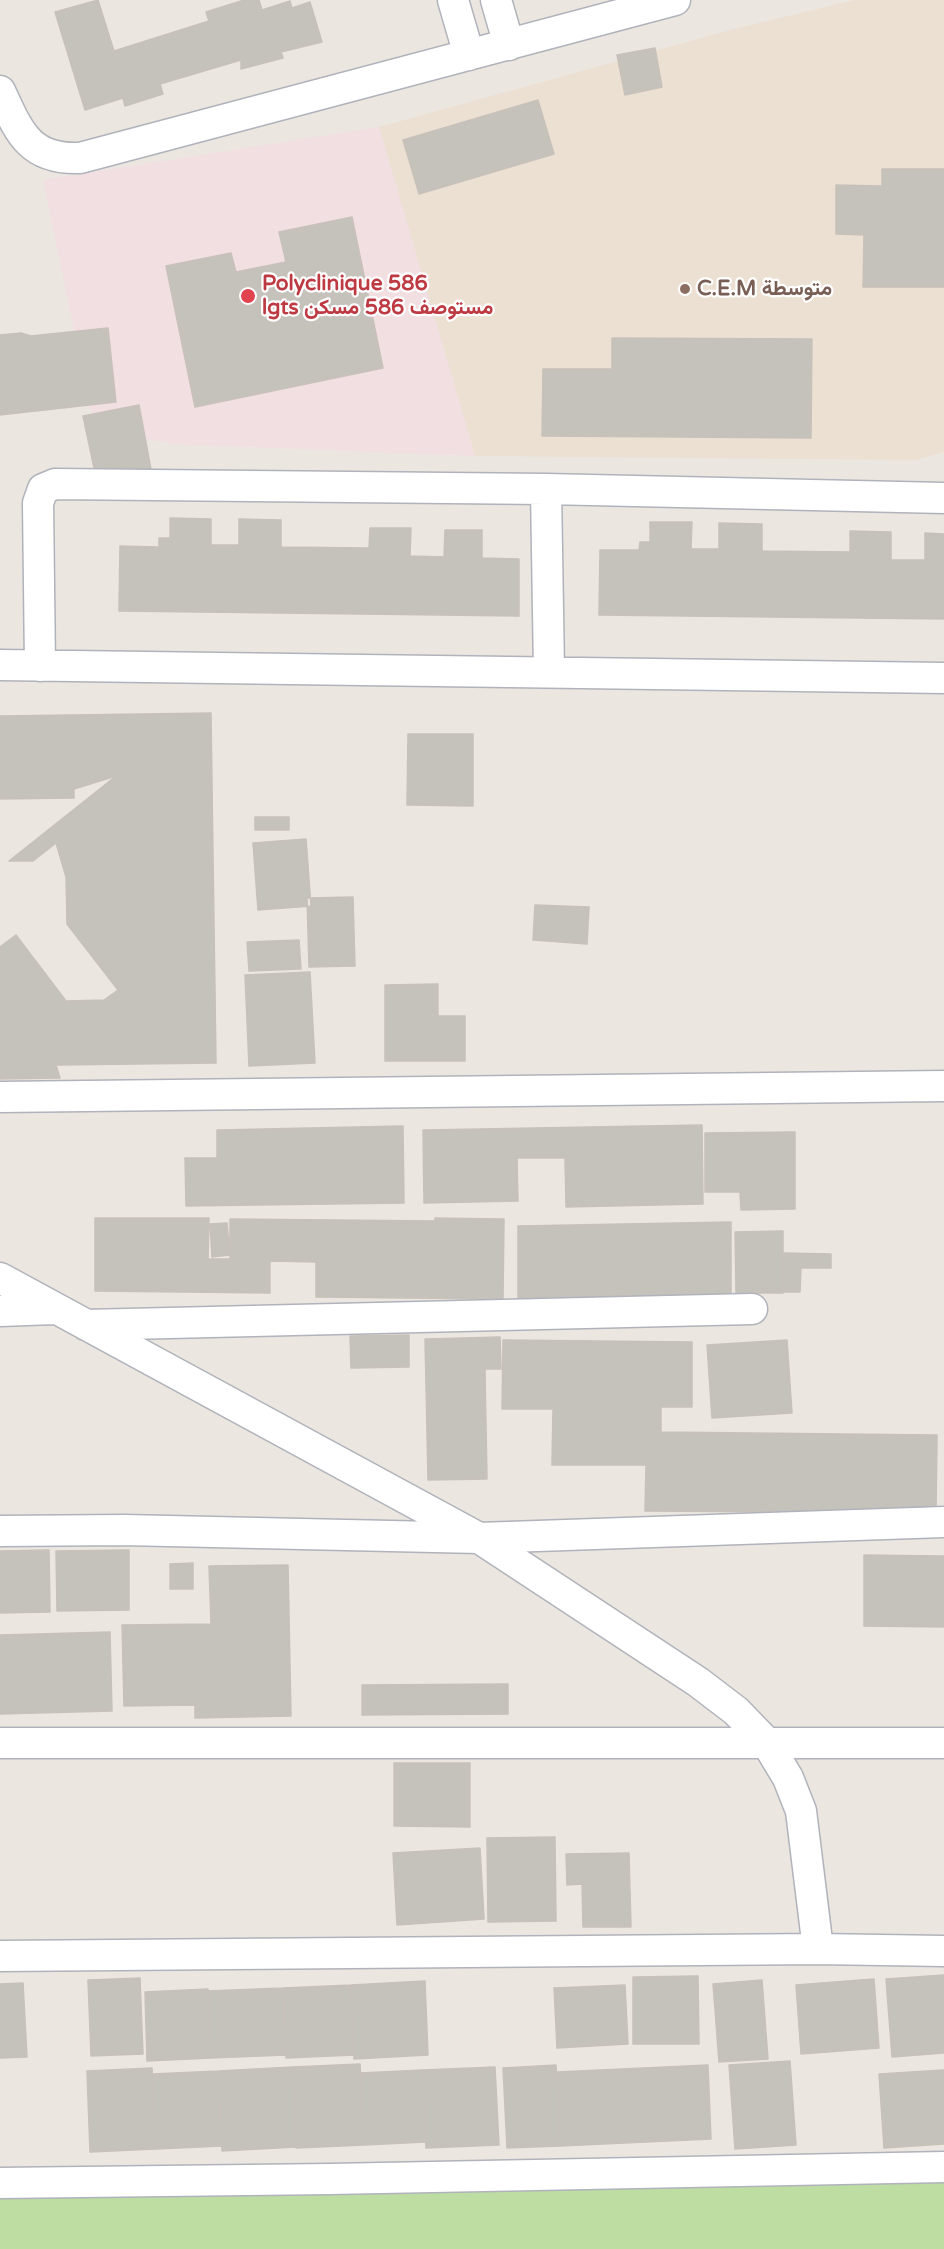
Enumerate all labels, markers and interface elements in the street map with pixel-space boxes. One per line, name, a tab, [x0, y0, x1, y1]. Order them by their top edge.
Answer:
place label: Polyclinique 586 lgts مستوصف 586 مسكن	[262, 271, 493, 321]
place label: C.E.M متوسطة	[697, 276, 832, 302]
marker: C.E.M متوسطة	[678, 282, 692, 296]
marker: Polyclinique 586 lgts مستوصف 586 مسكن	[239, 287, 257, 305]

